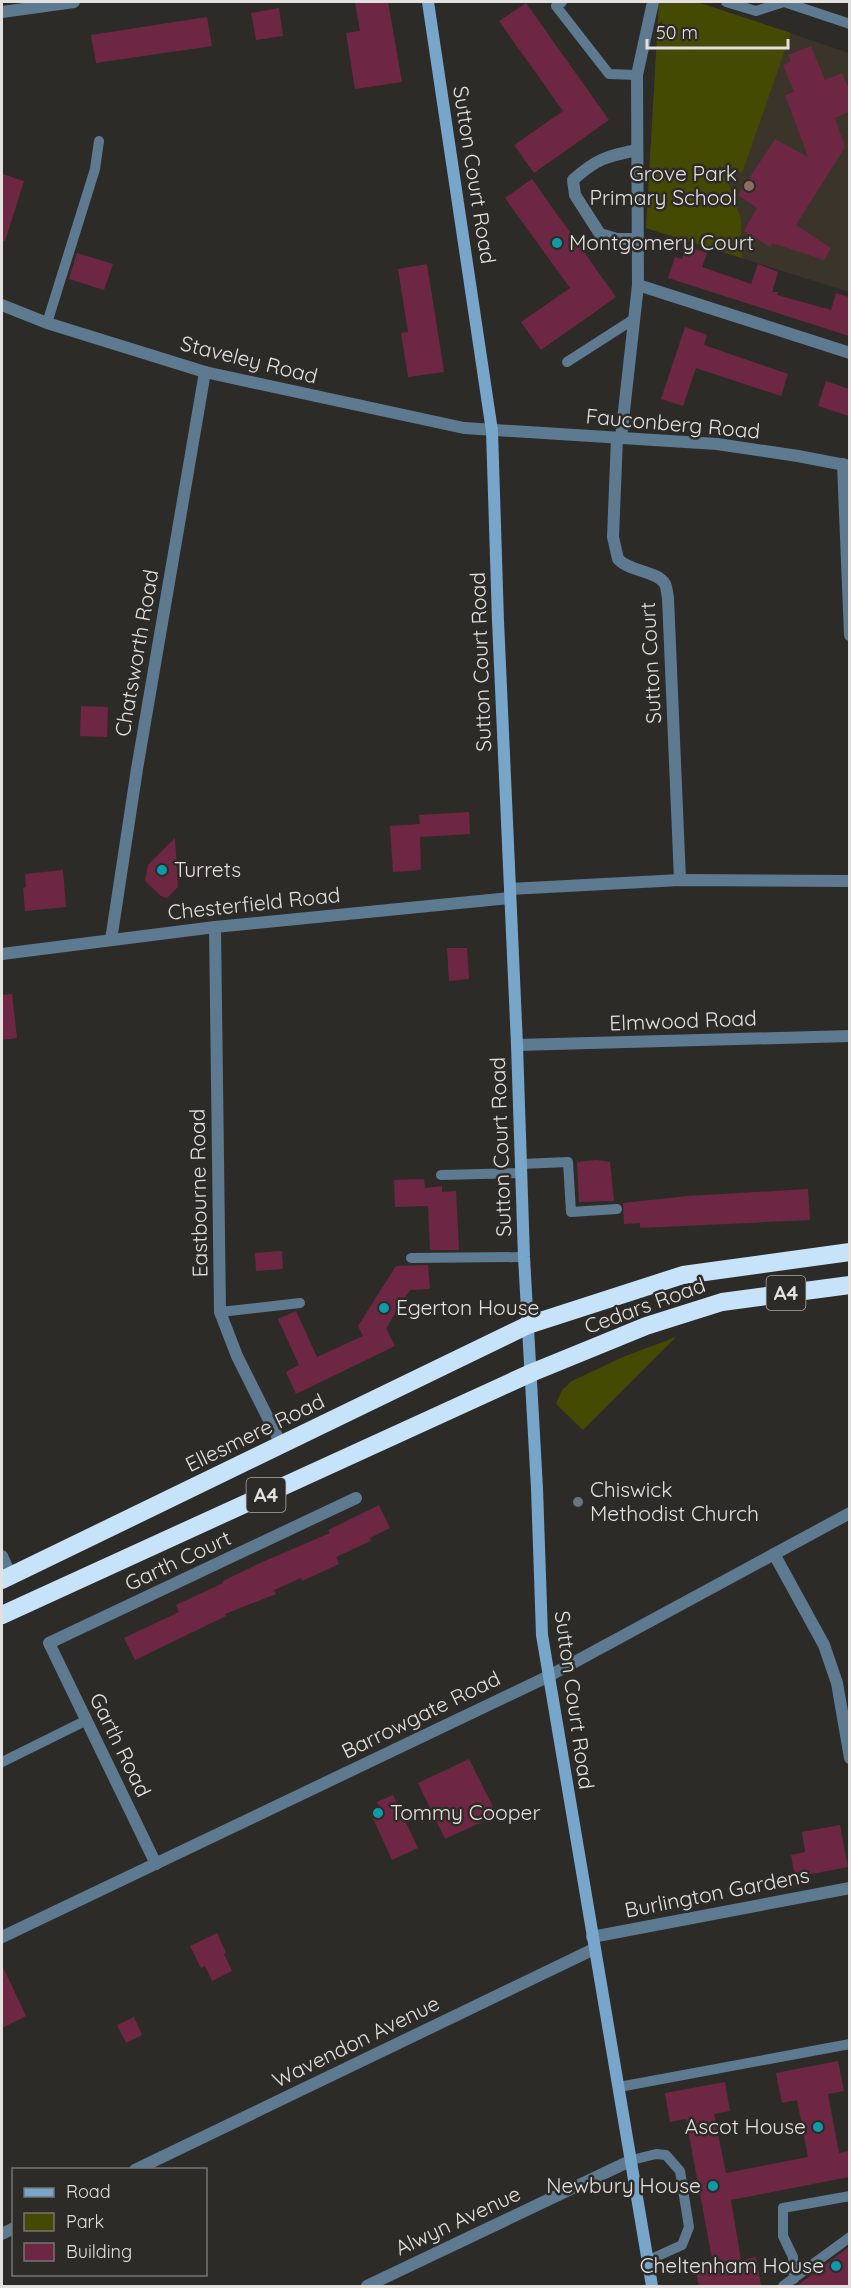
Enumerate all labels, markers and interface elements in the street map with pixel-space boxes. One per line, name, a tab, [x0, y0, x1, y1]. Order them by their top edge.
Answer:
scale bar	[647, 12, 788, 50]
text: 50 m	[656, 21, 698, 44]
street label: Sutton Court Road	[448, 84, 502, 266]
place label: Grove Park Primary School	[589, 160, 737, 210]
marker: Grove Park Primary School	[742, 179, 756, 193]
place label: Montgomery Court	[569, 229, 754, 255]
marker: Montgomery Court	[550, 236, 564, 250]
street label: Staveley Road	[178, 329, 321, 389]
street label: Fauconberg Road	[585, 402, 761, 444]
street label: Chatsworth Road	[109, 567, 164, 738]
street label: Sutton Court Road	[464, 572, 496, 752]
street label: Sutton Court	[634, 601, 666, 725]
place label: Turrets	[174, 856, 241, 882]
marker: Turrets	[155, 863, 169, 877]
street label: Chesterfield Road	[166, 881, 341, 925]
street label: Elmwood Road	[609, 1004, 757, 1036]
street label: Sutton Court Road	[484, 1057, 516, 1237]
street label: Eastbourne Road	[184, 1108, 212, 1278]
street label: Cedars Road	[581, 1271, 709, 1339]
road number: A4	[766, 1276, 806, 1310]
place label: Egerton House	[396, 1294, 539, 1320]
marker: Egerton House	[377, 1301, 391, 1315]
street label: Ellesmere Road	[181, 1387, 328, 1477]
place label: Chiswick Methodist Church	[590, 1476, 759, 1526]
road number: A4	[246, 1478, 286, 1512]
marker: Chiswick Methodist Church	[571, 1495, 585, 1509]
street label: Garth Court	[120, 1524, 235, 1596]
street label: Sutton Court Road	[550, 1609, 600, 1791]
street label: Barrowgate Road	[337, 1664, 504, 1764]
street label: Garth Road	[85, 1688, 157, 1801]
place label: Tommy Cooper	[390, 1799, 540, 1825]
marker: Tommy Cooper	[371, 1806, 385, 1820]
street label: Burlington Gardens	[622, 1861, 811, 1923]
street label: Wavendon Avenue	[268, 1989, 443, 2093]
place label: Ascot House	[685, 2113, 806, 2139]
marker: Ascot House	[811, 2120, 825, 2134]
legend	[12, 2168, 207, 2276]
place label: Newbury House	[546, 2172, 701, 2198]
marker: Newbury House	[706, 2179, 720, 2193]
text: Road	[66, 2180, 111, 2203]
street label: Alwyn Avenue	[391, 2180, 524, 2261]
text: Park	[66, 2210, 104, 2233]
text: Building	[66, 2240, 132, 2263]
place label: Cheltenham House	[640, 2252, 824, 2278]
marker: Cheltenham House	[829, 2259, 843, 2273]

